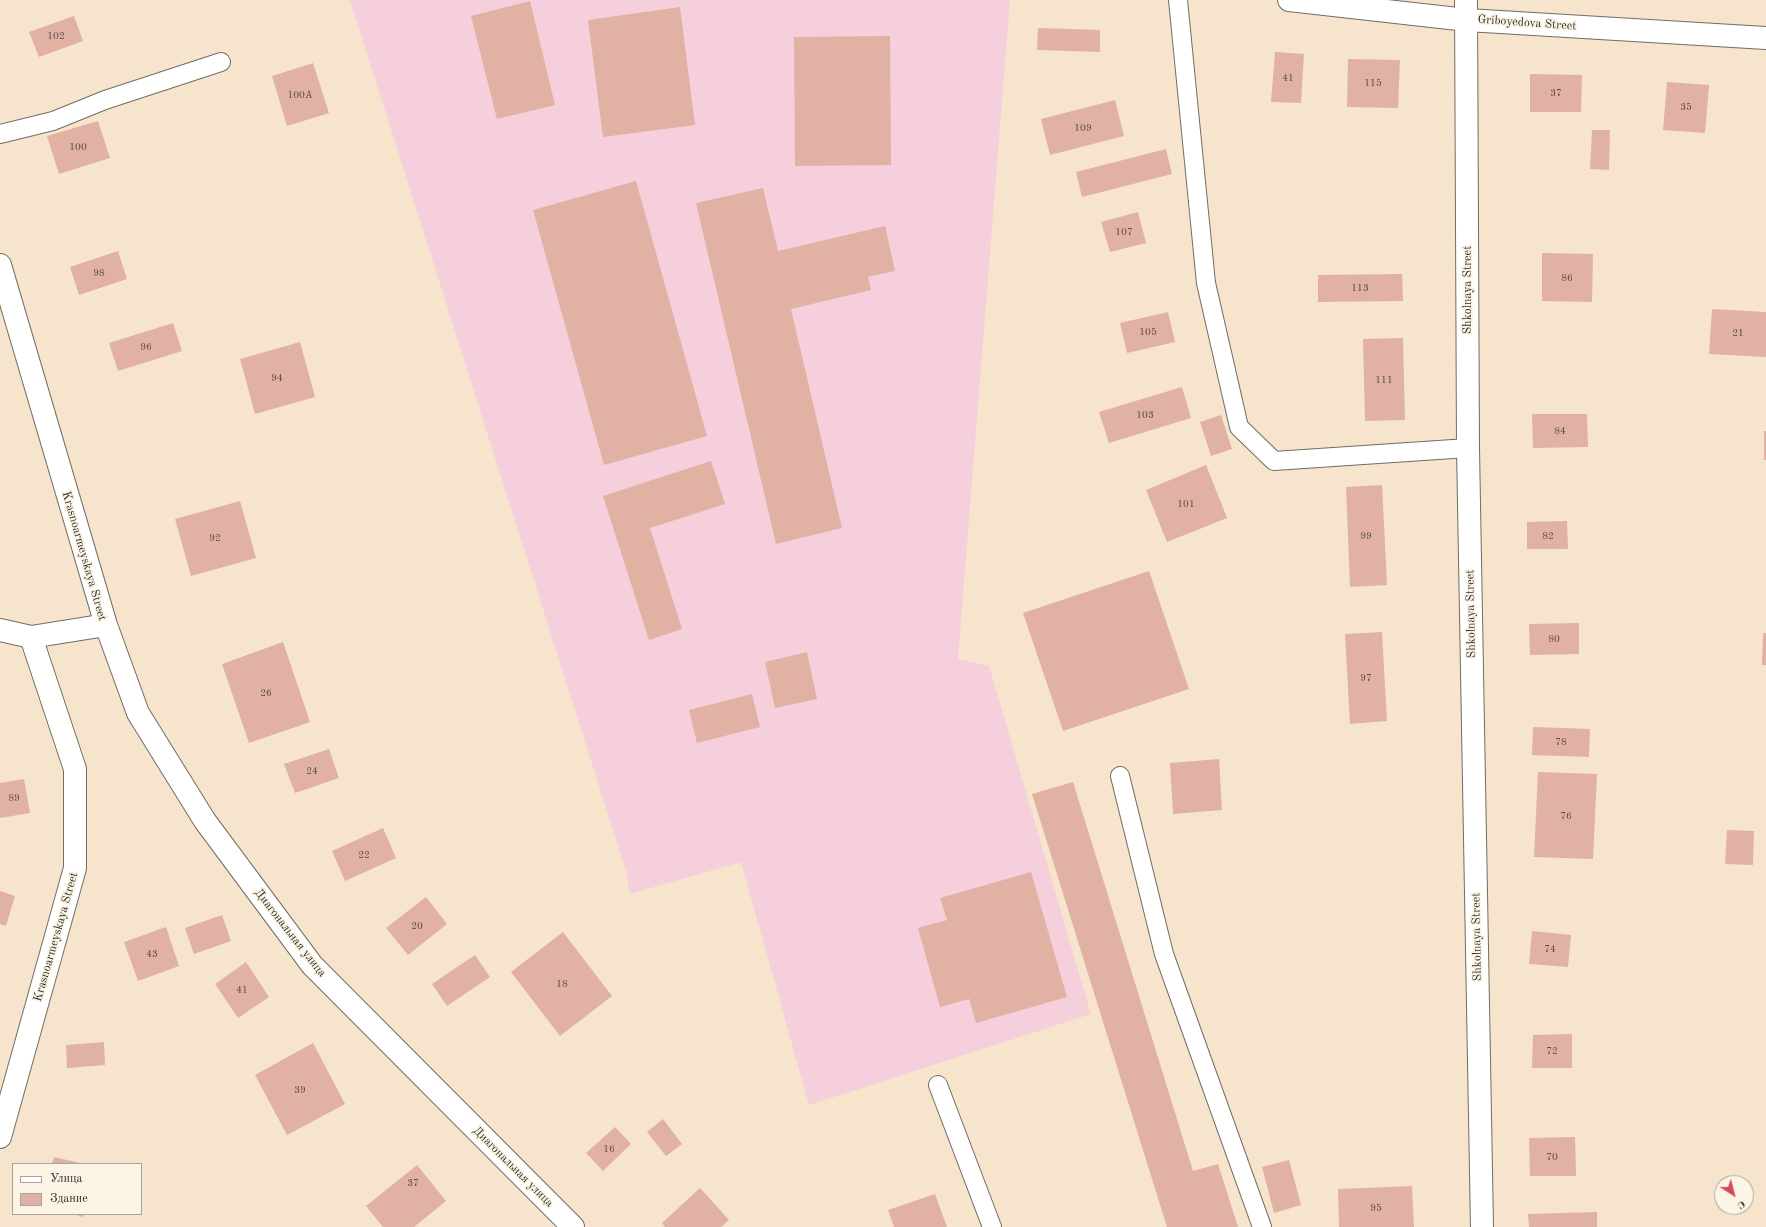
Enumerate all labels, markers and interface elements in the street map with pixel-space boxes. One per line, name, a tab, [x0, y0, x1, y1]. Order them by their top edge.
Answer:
street label: Griboyedova Street	[1477, 12, 1577, 34]
house number: 102	[47, 30, 65, 42]
house number: 41	[1282, 72, 1294, 84]
house number: 115	[1364, 77, 1382, 89]
house number: 37	[1550, 87, 1562, 99]
house number: 100А	[287, 89, 313, 101]
house number: 35	[1680, 101, 1692, 113]
house number: 109	[1074, 122, 1092, 134]
house number: 100	[69, 141, 87, 153]
house number: 107	[1115, 226, 1133, 238]
street label: Shkolnaya Street	[1461, 246, 1475, 334]
house number: 98	[93, 267, 105, 279]
house number: 86	[1561, 272, 1573, 284]
house number: 113	[1351, 282, 1369, 294]
house number: 105	[1139, 326, 1157, 338]
house number: 21	[1732, 327, 1744, 339]
house number: 96	[140, 341, 152, 353]
house number: 94	[271, 372, 283, 384]
house number: 111	[1375, 374, 1393, 386]
house number: 103	[1136, 409, 1154, 421]
house number: 84	[1554, 425, 1566, 437]
street label: Krasnoarmeyskaya Street	[59, 490, 109, 622]
house number: 101	[1177, 498, 1195, 510]
house number: 99	[1360, 530, 1372, 542]
house number: 82	[1542, 530, 1554, 542]
house number: 92	[209, 532, 221, 544]
street label: Shkolnaya Street	[1463, 570, 1479, 658]
house number: 80	[1548, 633, 1560, 645]
house number: 97	[1360, 672, 1372, 684]
house number: 26	[260, 687, 272, 699]
house number: 78	[1555, 736, 1567, 748]
house number: 24	[306, 765, 318, 777]
house number: 89	[8, 792, 20, 804]
house number: 76	[1560, 810, 1572, 822]
house number: 22	[358, 849, 370, 861]
street label: Krasnoarmeyskaya Street	[31, 871, 81, 1003]
street label: Диагональная улица	[251, 886, 329, 980]
street label: Shkolnaya Street	[1469, 893, 1485, 981]
house number: 20	[411, 920, 423, 932]
house number: 74	[1544, 943, 1556, 955]
house number: 43	[146, 948, 158, 960]
house number: 18	[556, 978, 568, 990]
house number: 41	[236, 984, 248, 996]
house number: 72	[1546, 1045, 1558, 1057]
house number: 39	[294, 1084, 306, 1096]
street label: Диагональная улица	[470, 1124, 556, 1210]
house number: 16	[603, 1143, 615, 1155]
house number: 70	[1546, 1151, 1558, 1163]
legend	[12, 1163, 142, 1215]
text: Улица	[50, 1173, 83, 1185]
north arrow	[1714, 1175, 1754, 1215]
house number: 37	[407, 1177, 419, 1189]
text: Здание	[50, 1193, 88, 1205]
text: С	[1735, 1198, 1747, 1211]
house number: 95	[1370, 1202, 1382, 1214]

